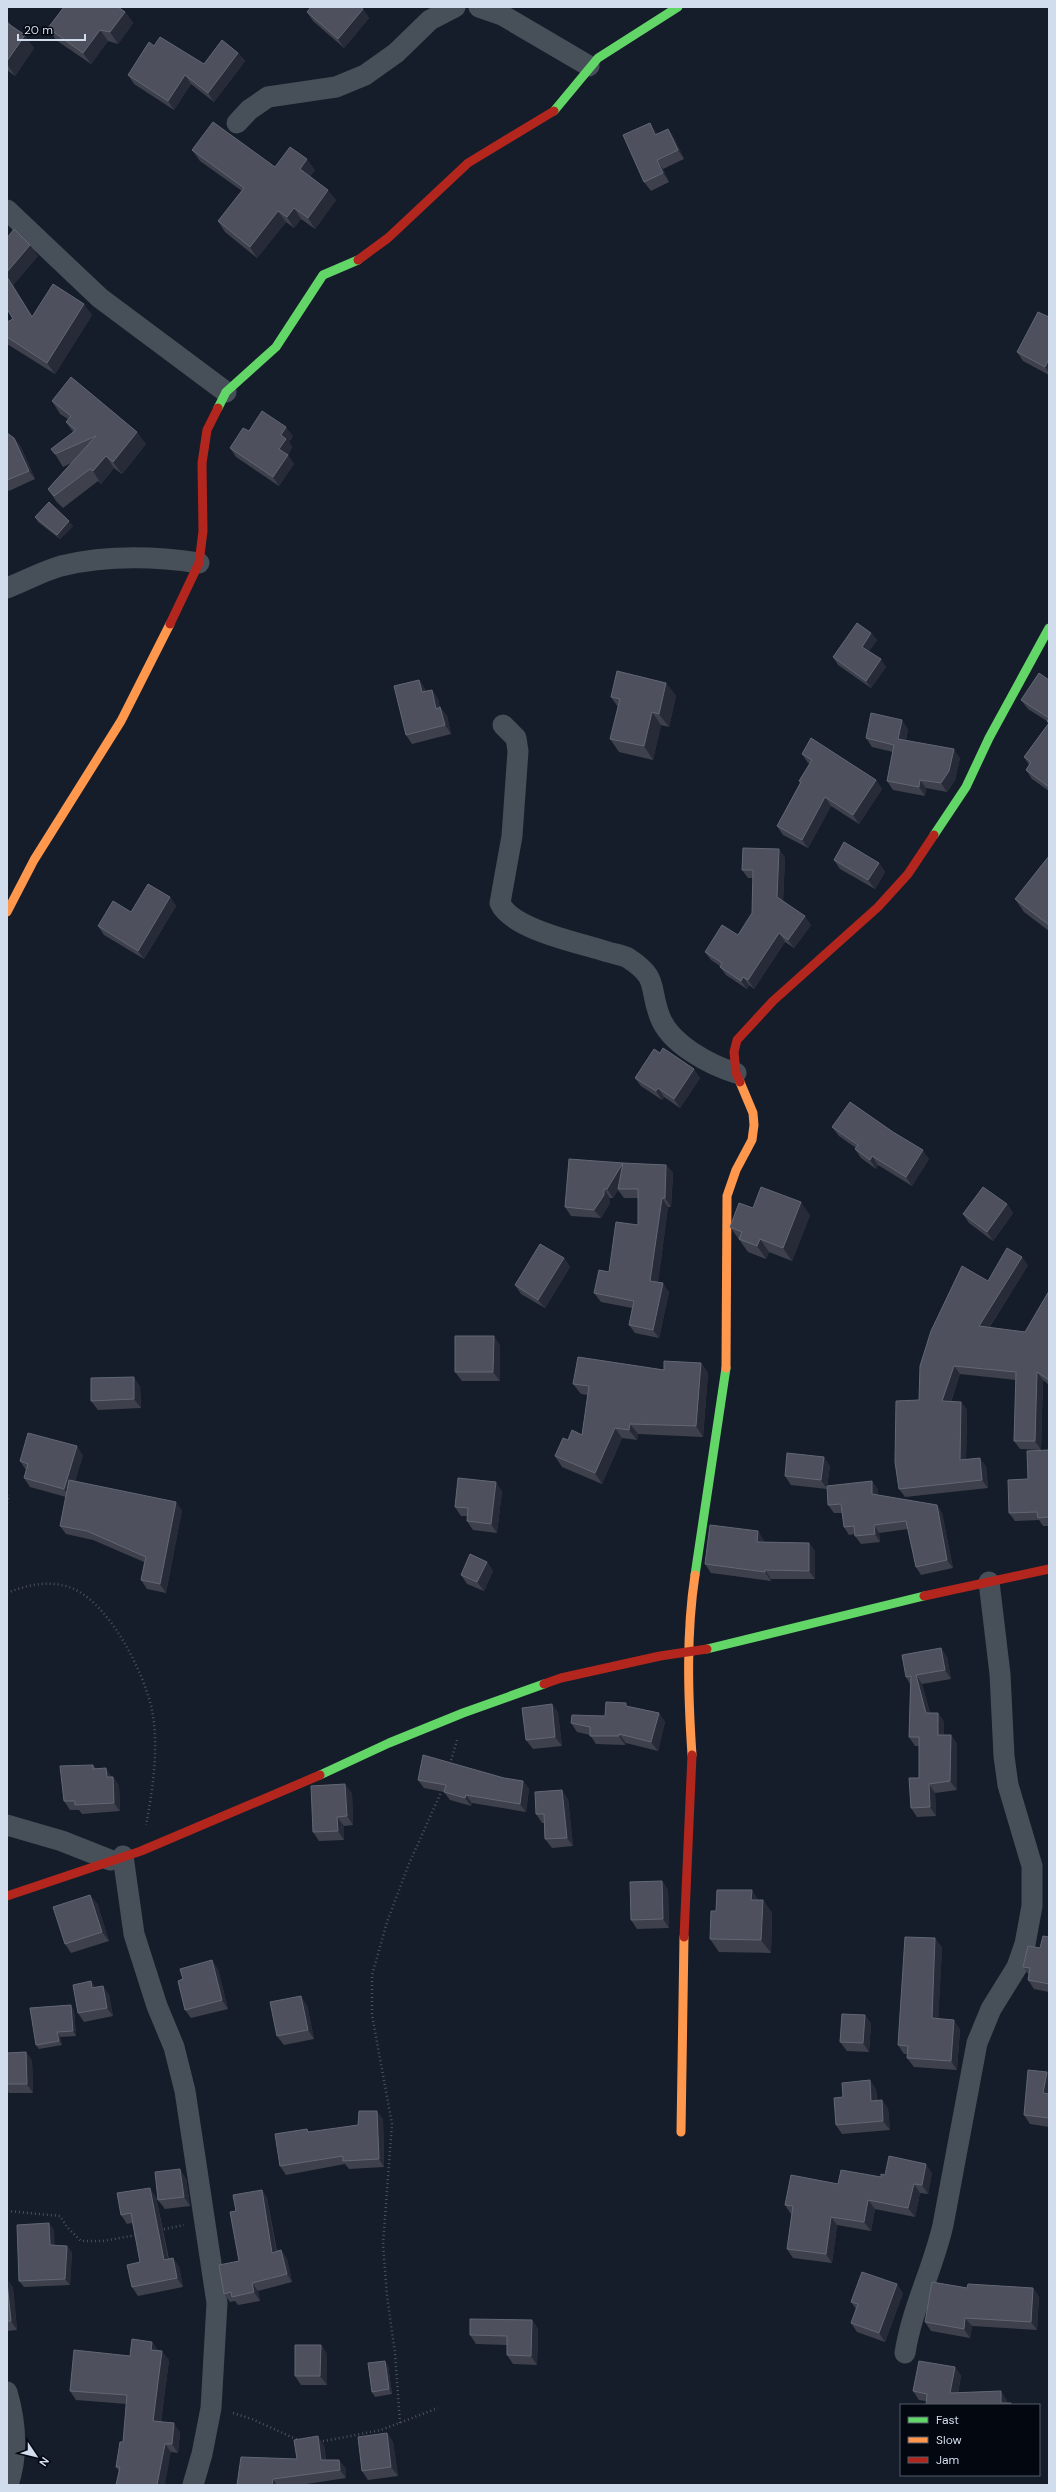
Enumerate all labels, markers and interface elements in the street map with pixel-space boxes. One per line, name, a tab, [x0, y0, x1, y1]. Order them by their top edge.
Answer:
scale bar	[18, 16, 85, 42]
text: 20 m	[24, 22, 53, 38]
legend	[900, 2404, 1040, 2476]
text: Fast	[936, 2412, 959, 2428]
text: Slow	[936, 2432, 962, 2448]
north arrow	[16, 2436, 56, 2476]
text: Jam	[936, 2452, 959, 2468]
text: N	[36, 2454, 52, 2469]

